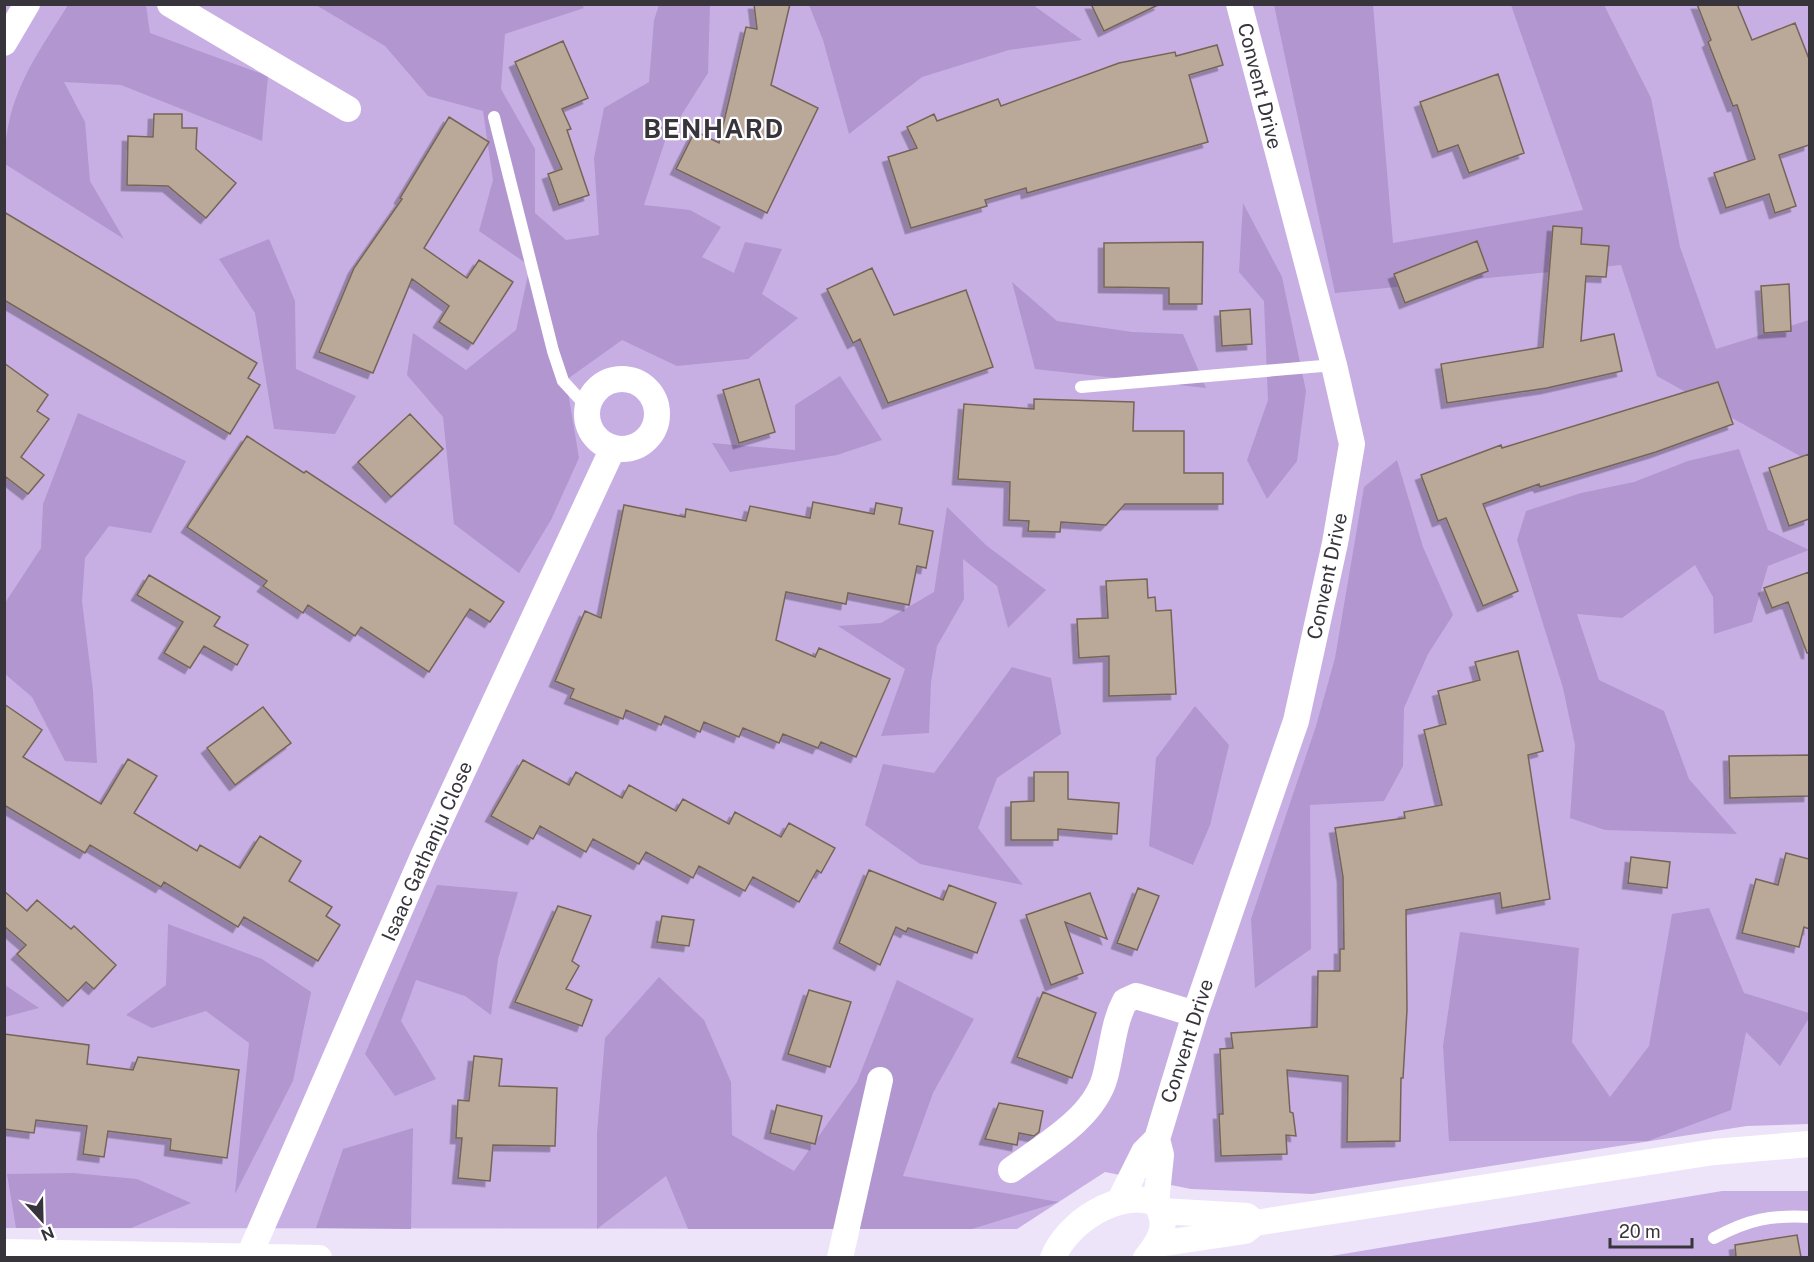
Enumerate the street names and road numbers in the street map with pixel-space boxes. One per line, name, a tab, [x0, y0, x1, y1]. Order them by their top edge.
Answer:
street label: Convent Drive	[1233, 20, 1287, 152]
street label: Convent Drive	[1302, 510, 1352, 642]
street label: Isaac Gathanju Close	[377, 757, 477, 945]
street label: Convent Drive	[1156, 976, 1218, 1106]

